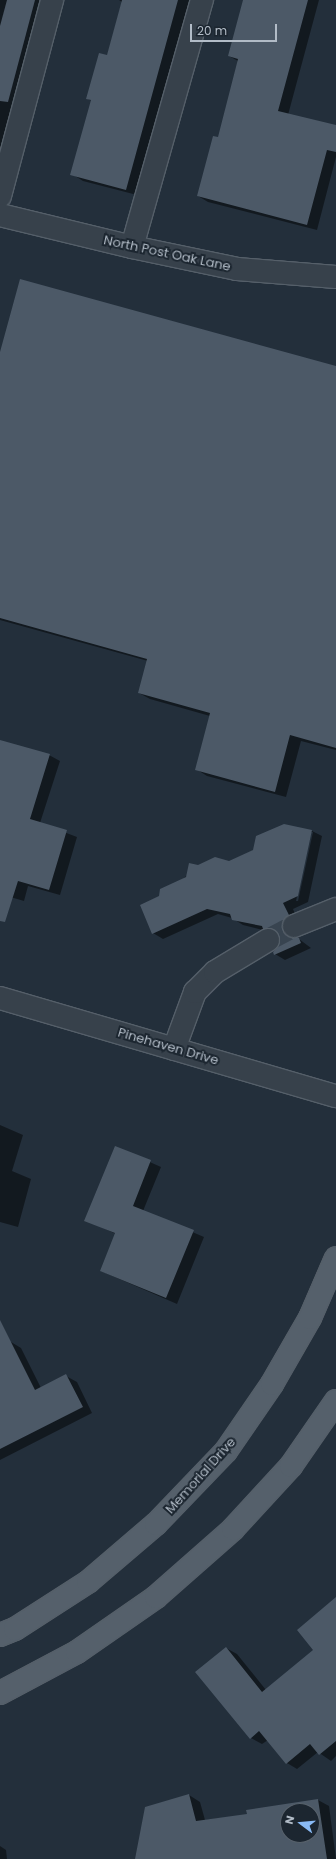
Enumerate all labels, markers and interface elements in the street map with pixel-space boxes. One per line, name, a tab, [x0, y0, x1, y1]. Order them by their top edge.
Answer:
scale bar	[192, 16, 279, 42]
text: 20 m	[197, 22, 227, 39]
street label: North Post Oak Lane	[102, 233, 232, 275]
street label: Pinehaven Drive	[116, 1025, 220, 1069]
street label: Memorial Drive	[163, 1435, 239, 1517]
north arrow	[280, 1803, 320, 1843]
text: N	[281, 1814, 298, 1826]

